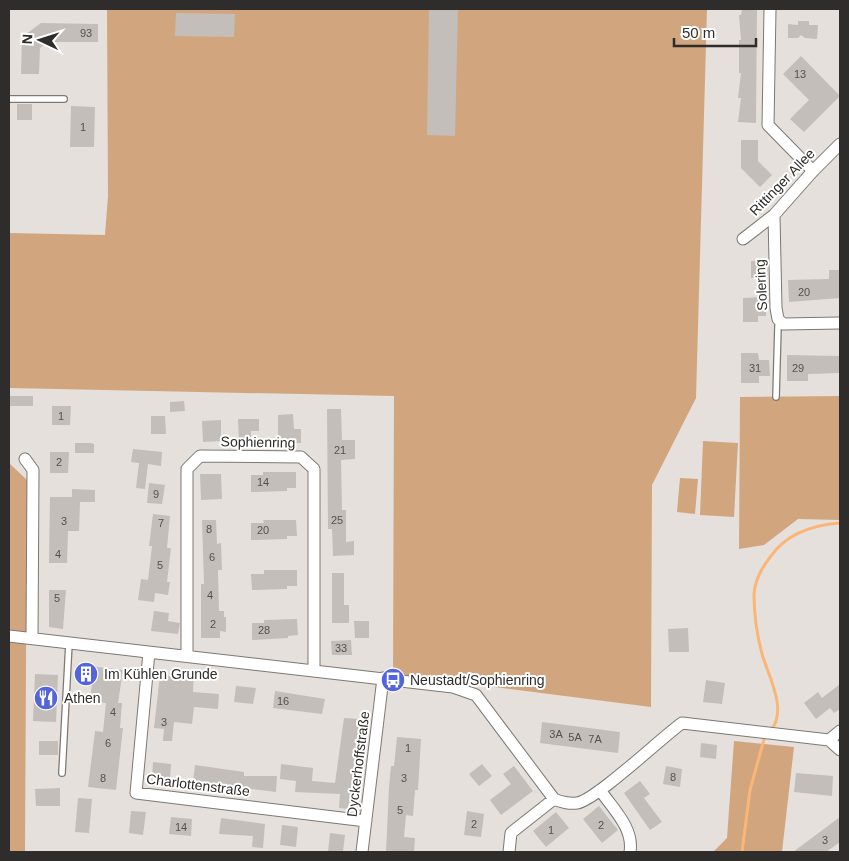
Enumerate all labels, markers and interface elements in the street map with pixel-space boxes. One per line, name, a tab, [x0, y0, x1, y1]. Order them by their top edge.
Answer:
north arrow	[15, 15, 65, 65]
scale bar	[674, 15, 756, 47]
text: 50 m	[682, 24, 715, 41]
house number: 93	[80, 27, 92, 39]
text: N	[19, 33, 35, 45]
house number: 13	[794, 68, 806, 80]
house number: 1	[80, 121, 86, 133]
street label: Rittinger Allee	[746, 145, 818, 219]
street label: Solering	[752, 259, 770, 311]
house number: 20	[798, 286, 810, 298]
house number: 31	[749, 362, 761, 374]
house number: 29	[792, 362, 804, 374]
house number: 1	[58, 410, 64, 422]
street label: Sophienring	[220, 433, 296, 451]
house number: 21	[334, 444, 346, 456]
house number: 2	[56, 456, 62, 468]
house number: 14	[257, 476, 269, 488]
house number: 9	[153, 488, 159, 500]
house number: 25	[331, 514, 343, 526]
house number: 3	[61, 515, 67, 527]
house number: 7	[158, 517, 164, 529]
house number: 8	[206, 523, 212, 535]
house number: 20	[257, 524, 269, 536]
house number: 4	[55, 548, 61, 560]
house number: 6	[209, 551, 215, 563]
house number: 5	[157, 559, 163, 571]
house number: 4	[207, 589, 213, 601]
house number: 5	[54, 592, 60, 604]
house number: 2	[210, 618, 216, 630]
house number: 28	[258, 624, 270, 636]
house number: 33	[335, 642, 347, 654]
building icon: Im Kühlen Grunde	[73, 661, 99, 687]
place label: Im Kühlen Grunde	[104, 666, 218, 682]
bus stop icon: Neustadt/Sophienring	[380, 667, 406, 693]
place label: Neustadt/Sophienring	[410, 672, 545, 688]
restaurant icon: Athen	[33, 685, 59, 711]
place label: Athen	[64, 690, 101, 706]
house number: 16	[277, 695, 289, 707]
house number: 4	[110, 706, 116, 718]
street label: Dyckerhoffstraße	[344, 710, 372, 818]
house number: 3	[161, 716, 167, 728]
house number: 3A	[549, 728, 563, 740]
house number: 5A	[568, 731, 582, 743]
house number: 7A	[588, 733, 602, 745]
house number: 6	[105, 737, 111, 749]
house number: 1	[405, 742, 411, 754]
street label: Charlottenstraße	[145, 771, 251, 799]
house number: 8	[670, 771, 676, 783]
house number: 8	[100, 772, 106, 784]
house number: 3	[401, 772, 407, 784]
house number: 5	[397, 804, 403, 816]
house number: 2	[471, 818, 477, 830]
house number: 2	[598, 819, 604, 831]
house number: 14	[175, 821, 187, 833]
house number: 1	[548, 824, 554, 836]
house number: 3	[822, 834, 828, 846]

